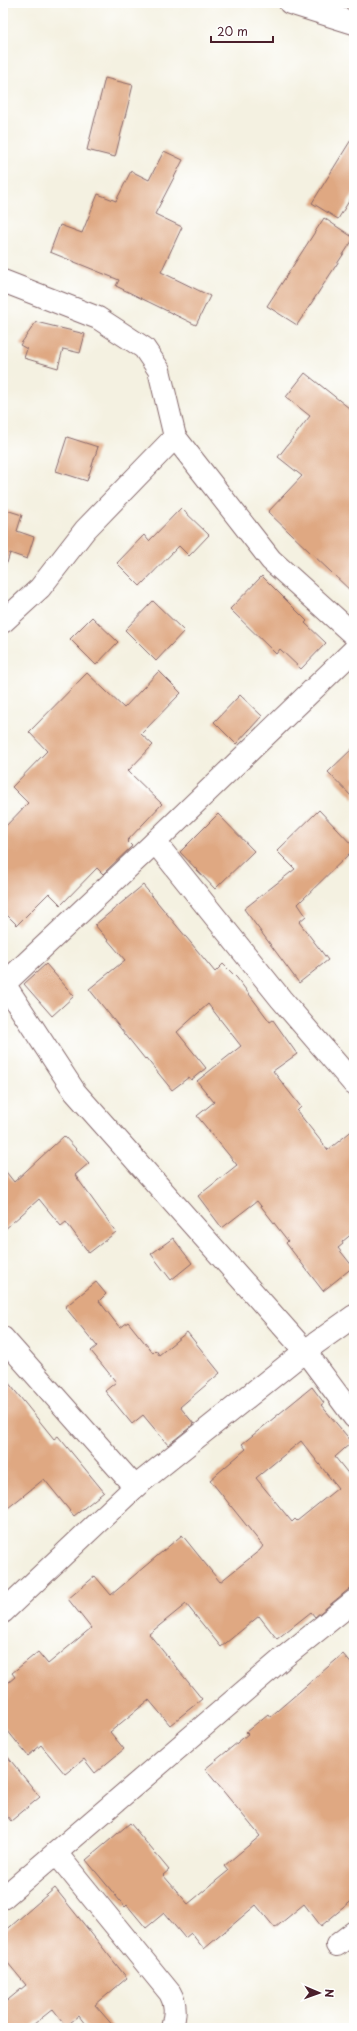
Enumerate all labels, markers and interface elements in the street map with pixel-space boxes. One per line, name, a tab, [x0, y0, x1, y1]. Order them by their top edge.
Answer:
scale bar	[211, 18, 273, 44]
text: 20 m	[217, 22, 248, 40]
north arrow	[299, 1973, 339, 2013]
text: N	[321, 1989, 338, 1998]

